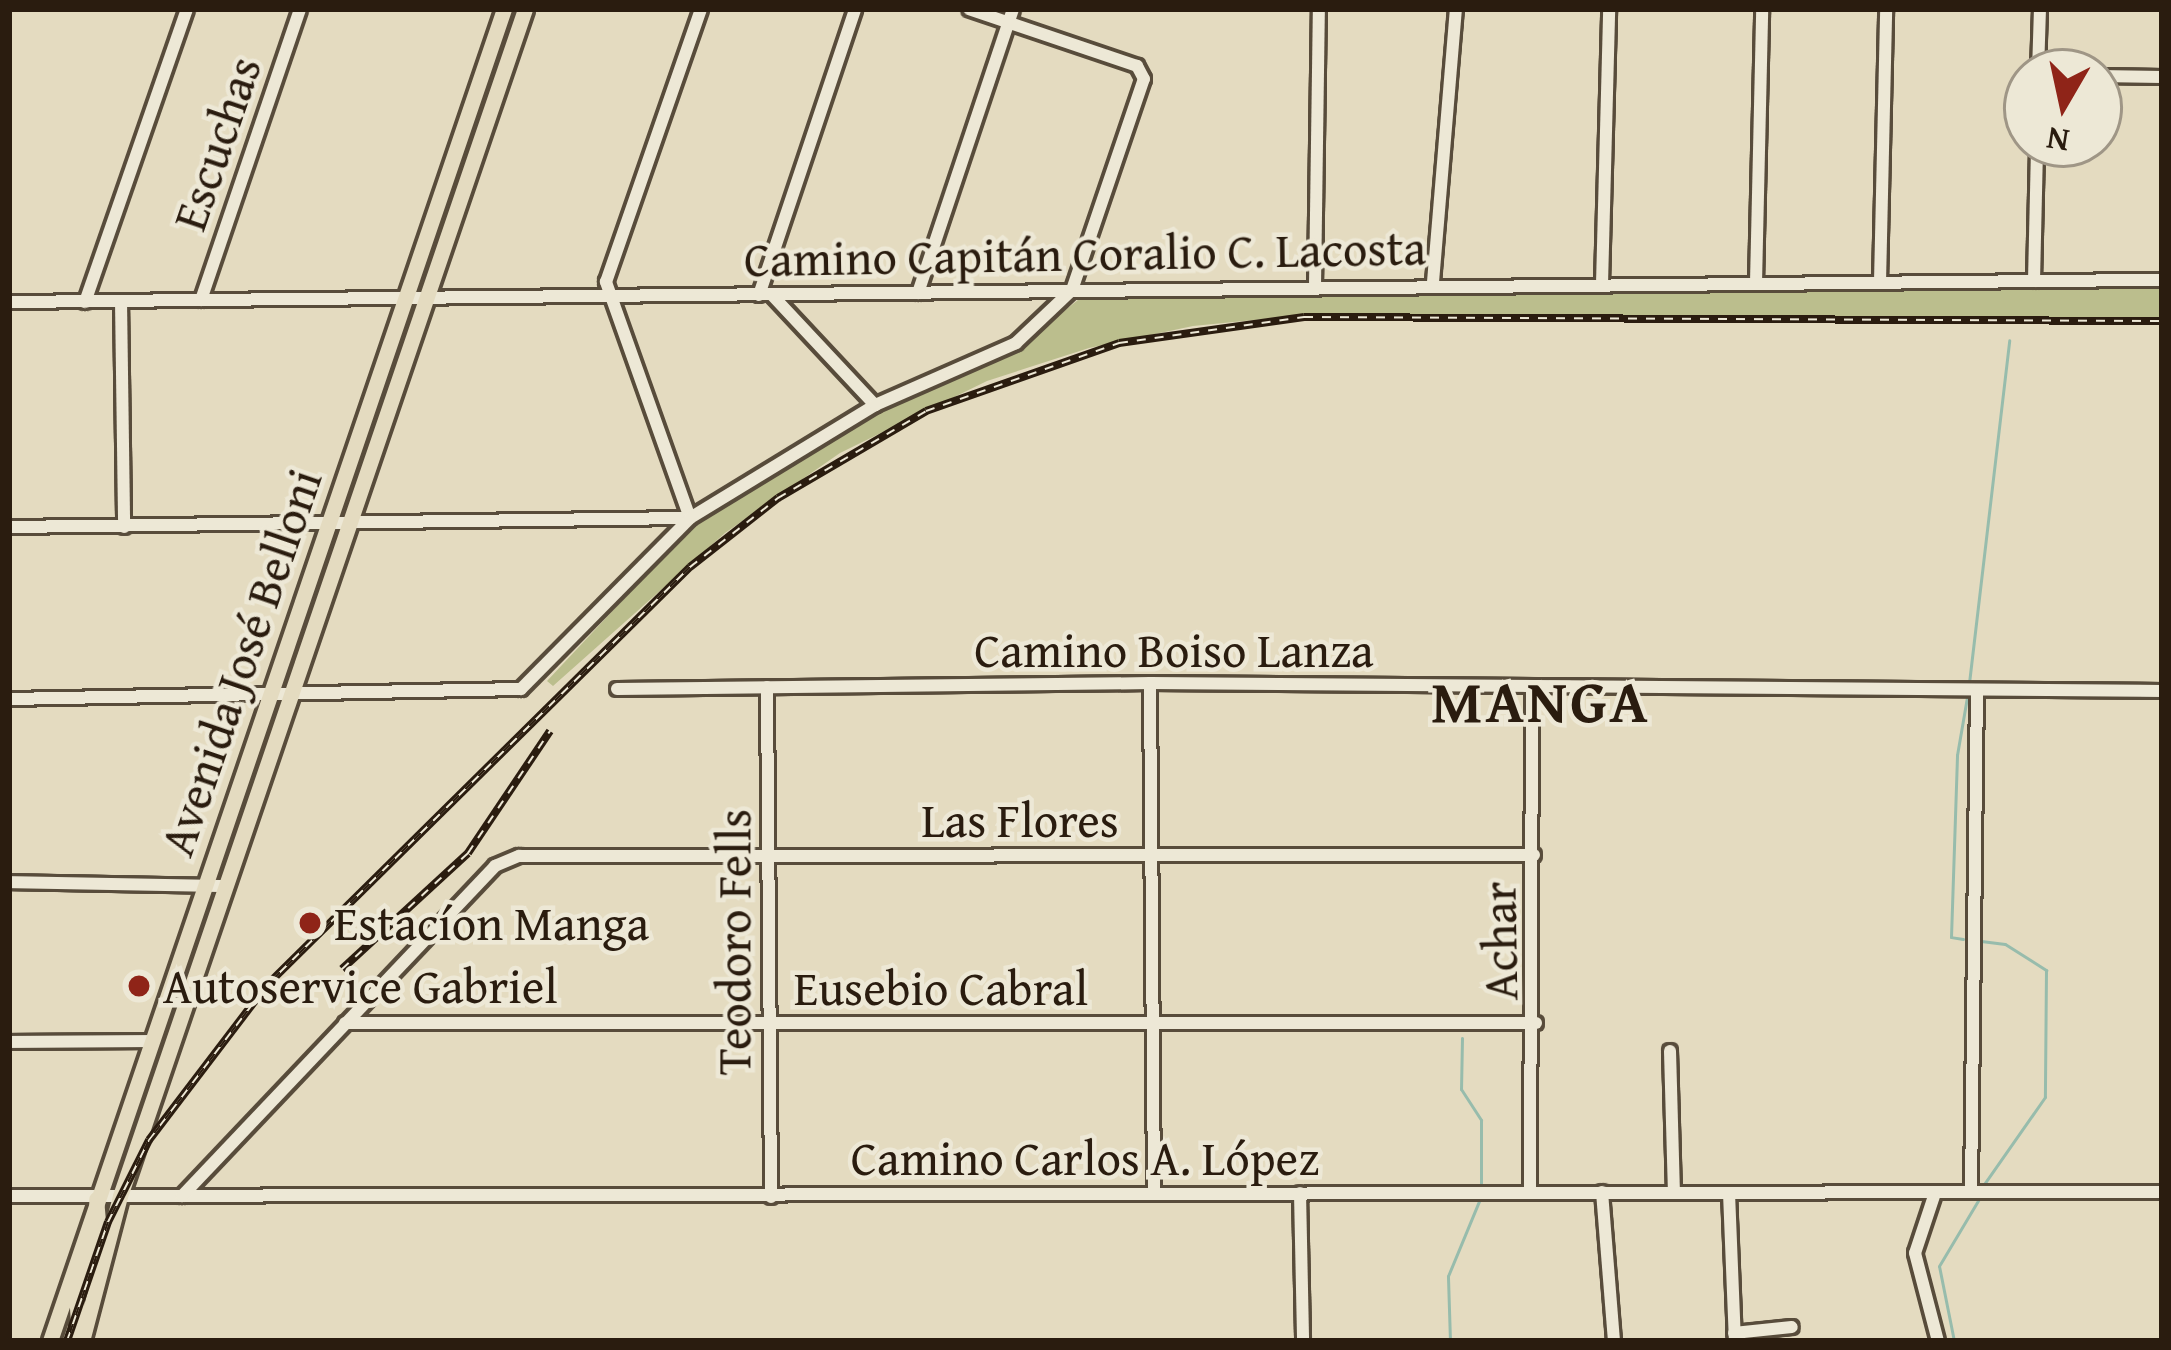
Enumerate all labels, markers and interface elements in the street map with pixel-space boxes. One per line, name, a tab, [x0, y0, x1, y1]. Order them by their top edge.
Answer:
north arrow	[2003, 48, 2123, 168]
street label: Escuchas	[159, 49, 273, 237]
text: N	[2043, 115, 2072, 166]
street label: Camino Capitán Coralio C. Lacosta	[743, 218, 1427, 288]
street label: Avenida José Belloni	[147, 461, 333, 863]
street label: Camino Boiso Lanza	[974, 621, 1374, 679]
district label: MANGA	[1431, 664, 1651, 736]
street label: Las Flores	[921, 791, 1119, 849]
street label: Teodoro Fells	[704, 809, 762, 1075]
street label: Achar	[1469, 881, 1529, 1001]
place label: Estacíon Manga	[334, 894, 649, 952]
marker: Estacíon Manga	[297, 910, 323, 936]
place label: Autoservice Gabriel	[163, 957, 558, 1015]
street label: Eusebio Cabral	[794, 959, 1088, 1017]
marker: Autoservice Gabriel	[126, 973, 152, 999]
street label: Camino Carlos A. López	[851, 1129, 1319, 1187]

